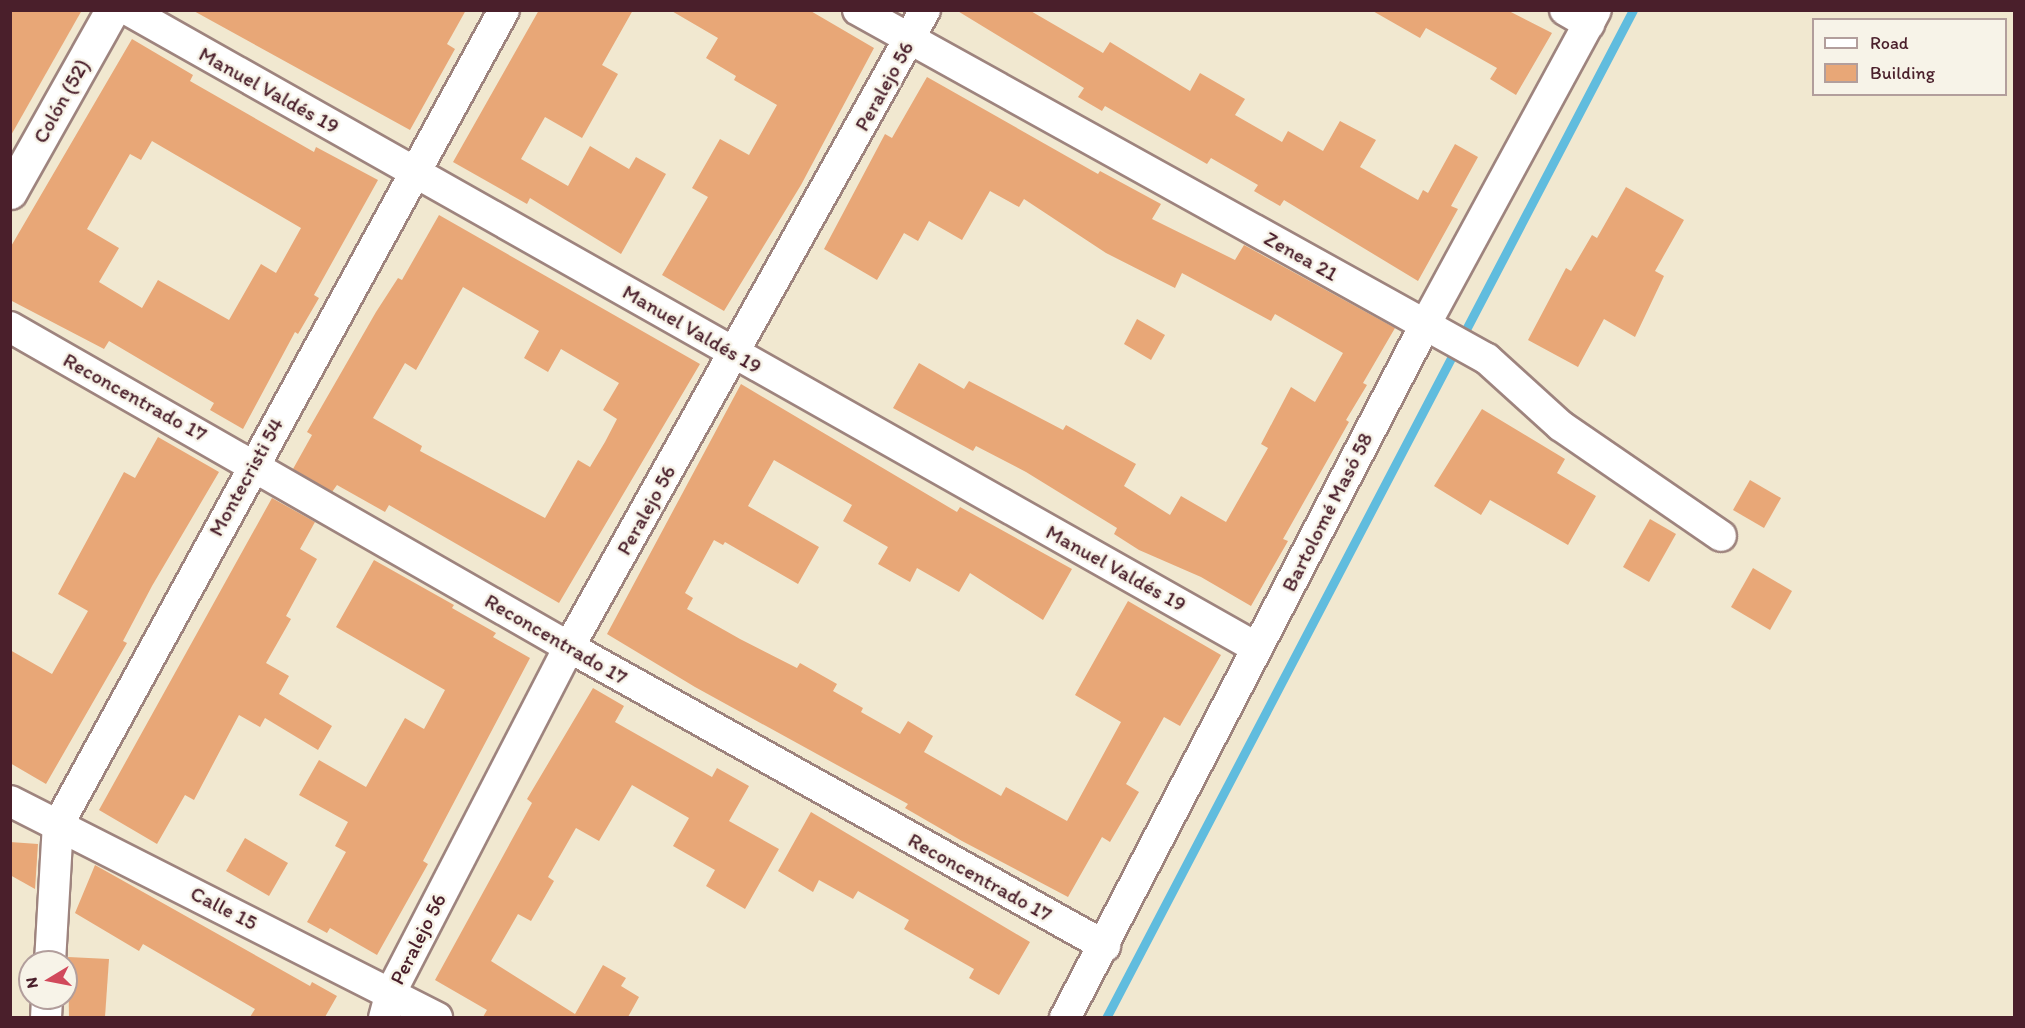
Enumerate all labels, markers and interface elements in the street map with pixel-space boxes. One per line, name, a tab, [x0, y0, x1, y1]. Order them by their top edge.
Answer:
legend	[1812, 18, 2007, 96]
text: Road	[1870, 32, 1909, 54]
street label: Peralejo 56	[849, 37, 919, 135]
street label: Manuel Valdés 19	[195, 41, 343, 139]
street label: Colón (52)	[28, 54, 94, 148]
text: Building	[1870, 62, 1935, 84]
street label: Zenea 21	[1260, 226, 1342, 286]
street label: Manuel Valdés 19	[618, 279, 766, 379]
street label: Reconcentrado 17	[59, 347, 211, 447]
street label: Montecristi 54	[203, 413, 289, 541]
street label: Bartolomé Masó 58	[1276, 428, 1378, 596]
street label: Peralejo 56	[611, 461, 681, 559]
street label: Manuel Valdés 19	[1042, 519, 1190, 617]
street label: Reconcentrado 17	[480, 588, 632, 690]
street label: Reconcentrado 17	[904, 827, 1056, 927]
street label: Calle 15	[186, 880, 262, 936]
street label: Peralejo 56	[384, 889, 452, 989]
north arrow	[18, 950, 78, 1010]
text: N	[21, 976, 42, 990]

